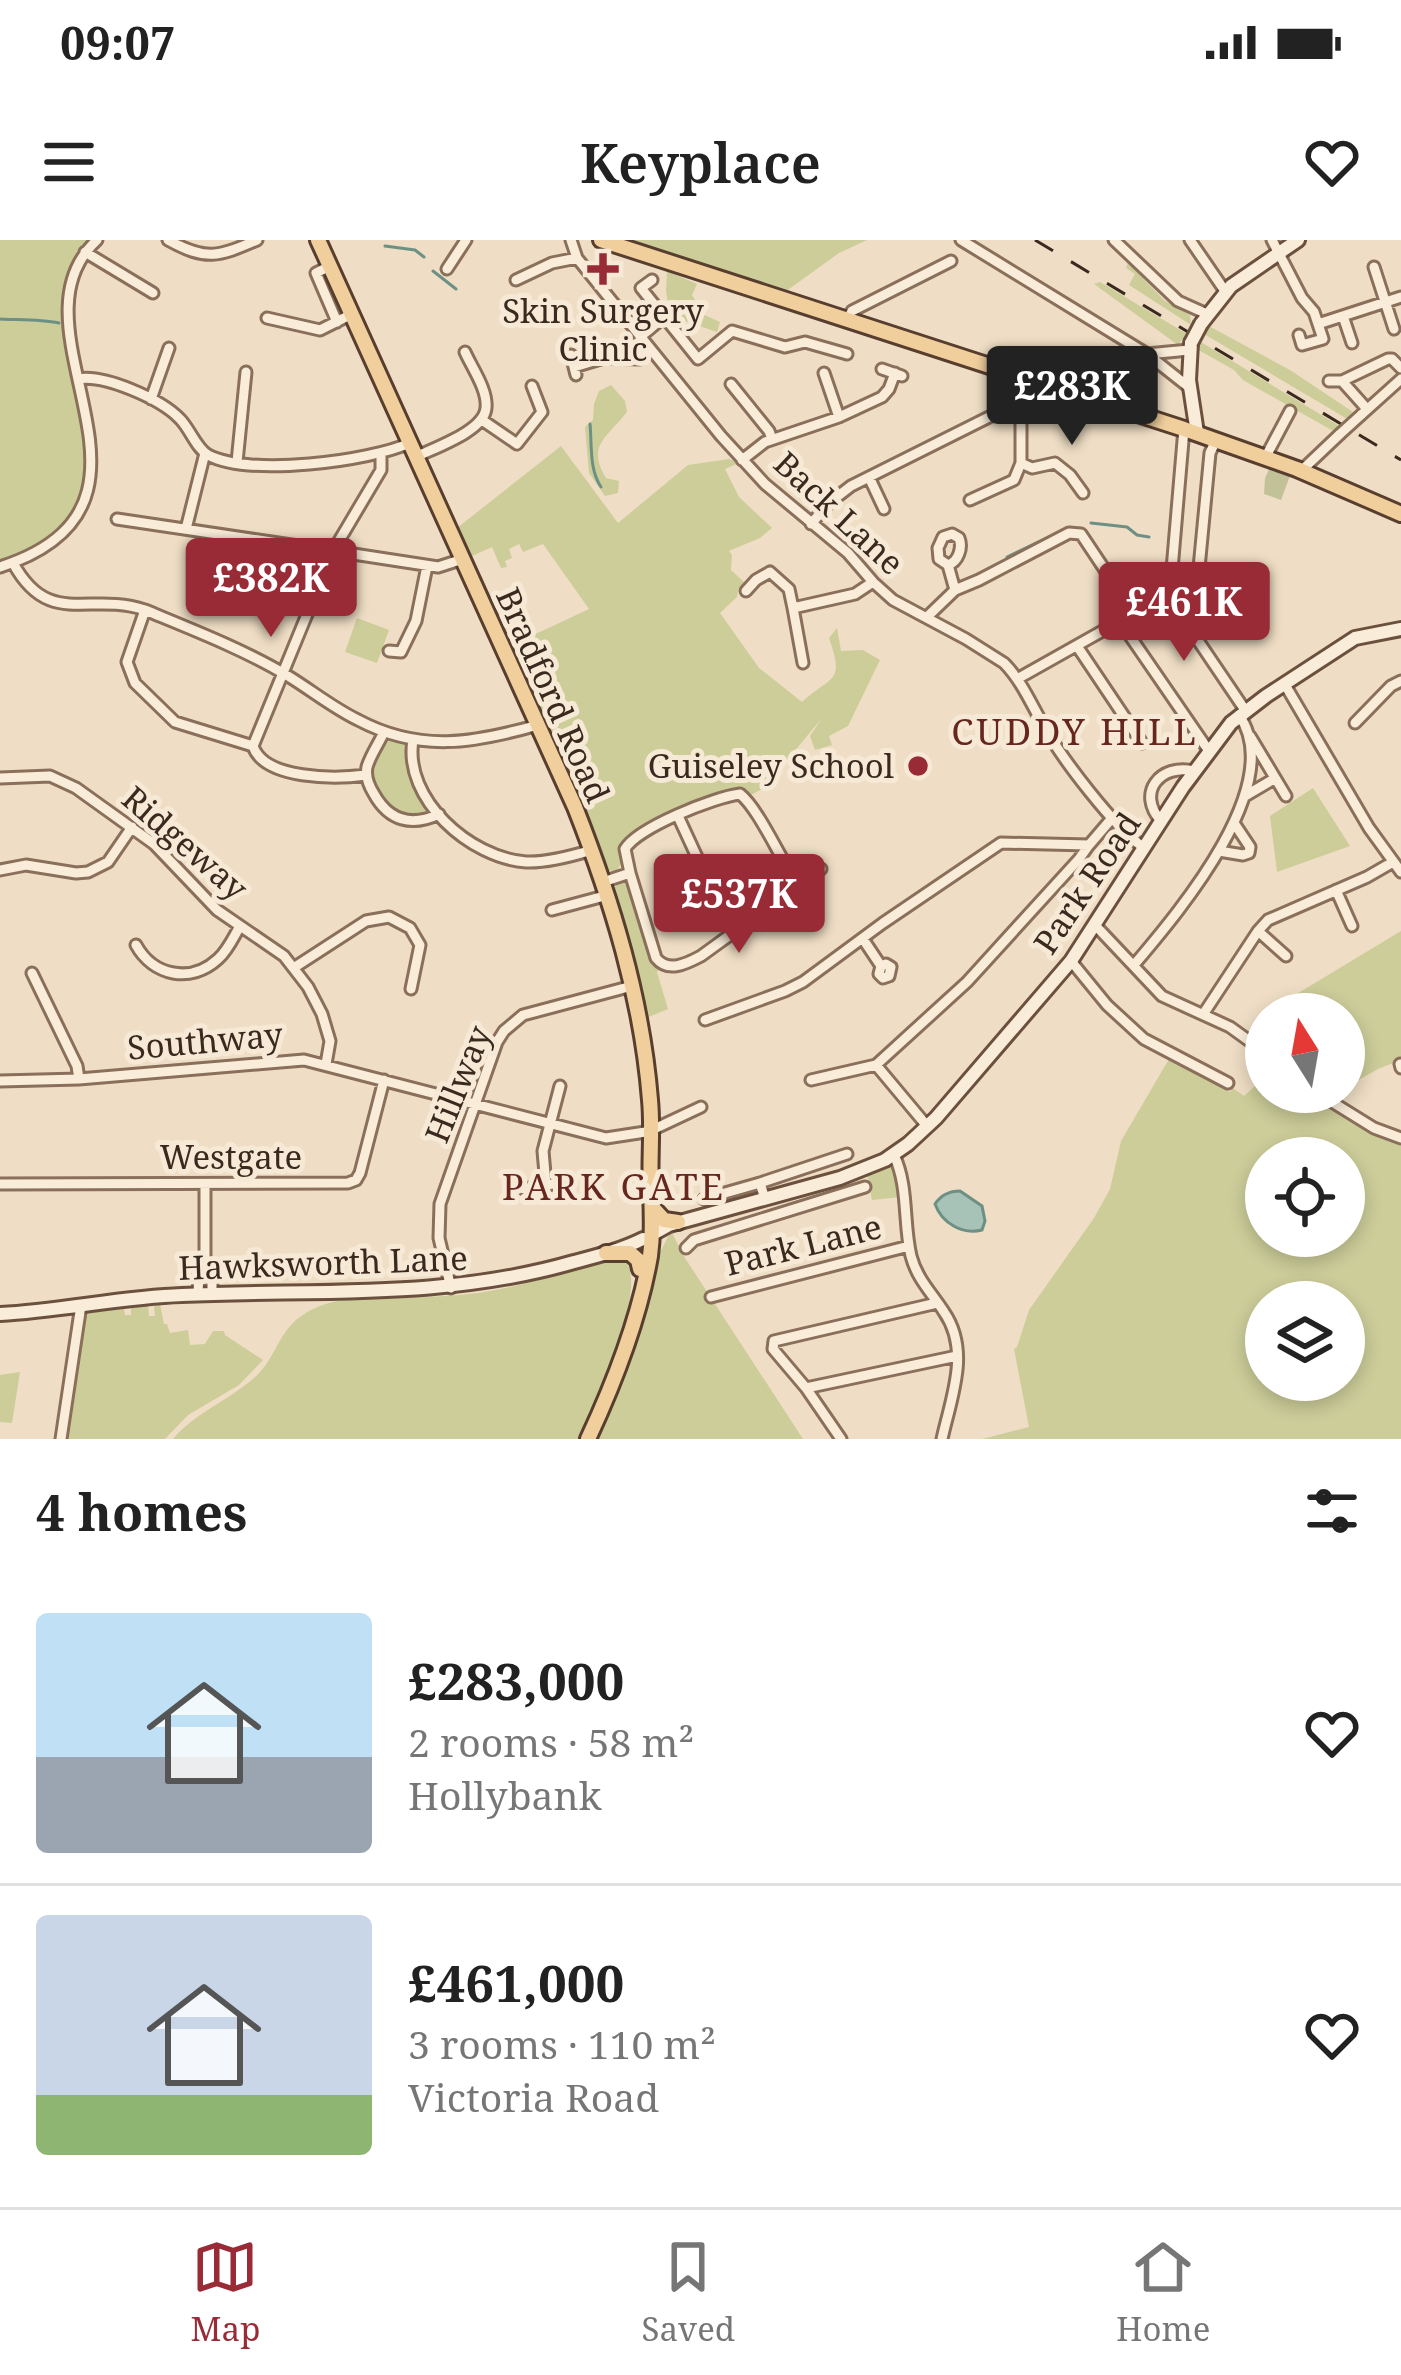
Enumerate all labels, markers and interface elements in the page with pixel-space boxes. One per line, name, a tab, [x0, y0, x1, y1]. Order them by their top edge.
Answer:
text: 09:07	[60, 12, 175, 73]
text: Keyplace	[580, 125, 821, 199]
icon: menu	[36, 129, 102, 195]
icon: heart	[1299, 129, 1365, 195]
marker: Skin Surgery Clinic	[587, 253, 619, 285]
place label: Skin Surgery Clinic	[502, 288, 704, 371]
pin: £283K	[988, 346, 1156, 448]
text: £283K	[1014, 358, 1130, 411]
street label: Back Lane	[765, 441, 914, 584]
pin: £382K	[187, 538, 355, 640]
text: £382K	[213, 550, 329, 603]
pin: £461K	[1100, 562, 1268, 664]
text: £461K	[1126, 574, 1242, 627]
street label: Bradford Road	[486, 580, 621, 809]
district label: CUDDY HILL	[951, 707, 1199, 756]
place label: Guiseley School	[648, 743, 894, 788]
marker: Guiseley School	[905, 753, 931, 779]
street label: Ridgeway	[113, 775, 258, 910]
street label: Park Road	[1023, 803, 1150, 962]
pin: £537K	[655, 854, 823, 956]
text: £537K	[681, 866, 797, 919]
north arrow	[1245, 993, 1365, 1113]
map controls	[1245, 993, 1365, 1401]
street label: Southway	[126, 1011, 285, 1070]
street label: Hillway	[414, 1018, 501, 1149]
street label: Westgate	[160, 1134, 302, 1179]
button: locate	[1245, 1137, 1365, 1257]
district label: PARK GATE	[502, 1162, 726, 1211]
street label: Park Lane	[720, 1203, 886, 1286]
street label: Hawksworth Lane	[177, 1235, 469, 1290]
button: layers	[1245, 1281, 1365, 1401]
text: 4 homes	[36, 1476, 247, 1546]
icon: filters	[1299, 1478, 1365, 1544]
text: £283,000	[408, 1645, 624, 1715]
icon: home	[132, 1661, 276, 1805]
icon: heart	[1299, 1700, 1365, 1766]
text: 2 rooms · 58 m²	[408, 1715, 694, 1768]
text: Hollybank	[408, 1768, 602, 1821]
text: £461,000	[408, 1947, 624, 2017]
icon: home	[132, 1963, 276, 2107]
icon: heart	[1299, 2002, 1365, 2068]
text: 3 rooms · 110 m²	[408, 2017, 716, 2070]
text: Victoria Road	[408, 2070, 659, 2123]
tab: Map	[191, 2234, 260, 2351]
tab: Saved	[642, 2234, 735, 2351]
tab: Home	[1116, 2234, 1210, 2351]

